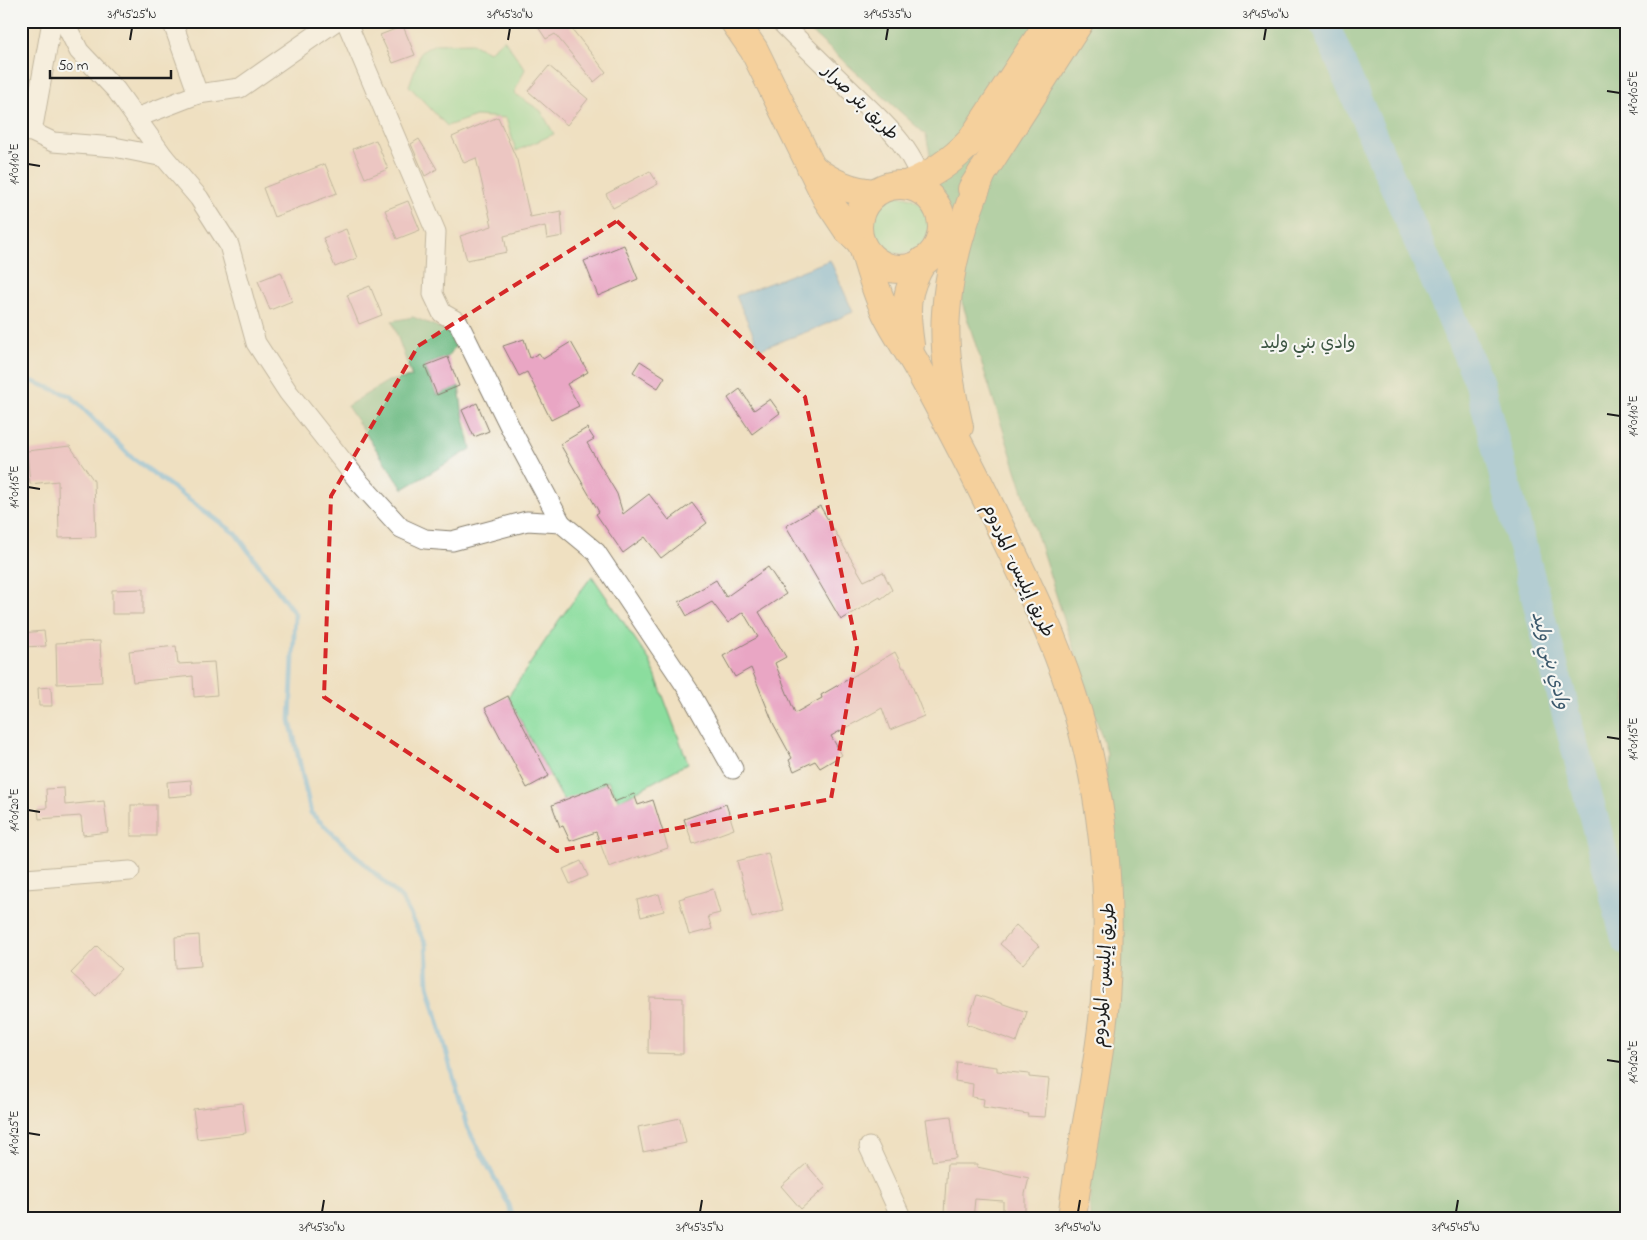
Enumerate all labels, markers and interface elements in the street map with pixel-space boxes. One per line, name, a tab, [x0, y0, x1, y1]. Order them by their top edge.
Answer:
text: 31°45'25"N	[108, 6, 156, 24]
text: 31°45'30"N	[487, 6, 533, 24]
text: 31°45'35"N	[864, 6, 912, 24]
text: 31°45'40"N	[1243, 6, 1289, 24]
scale bar	[50, 48, 171, 80]
text: 50 m	[58, 55, 89, 77]
street label: طريق بئر صرار	[814, 58, 904, 148]
text: 14°01'05"E	[1625, 71, 1643, 115]
text: 14°01'10"E	[6, 143, 24, 185]
park label: وادي بني وليد	[1260, 331, 1356, 358]
text: 14°01'10"E	[1625, 395, 1643, 437]
text: 14°01'15"E	[6, 466, 24, 509]
street label: طريق إيليس- المردوم	[975, 499, 1060, 642]
water label: وادي بني وليد	[1523, 609, 1576, 713]
text: 14°01'15"E	[1625, 718, 1643, 761]
text: 14°01'20"E	[6, 788, 24, 832]
street label: طريق إيليس- المردوم	[1087, 902, 1123, 1049]
text: 14°01'20"E	[1625, 1040, 1643, 1084]
text: 14°01'25"E	[6, 1110, 24, 1156]
text: 31°45'30"N	[299, 1219, 345, 1237]
text: 31°45'35"N	[676, 1219, 724, 1237]
text: 31°45'40"N	[1055, 1219, 1101, 1237]
text: 31°45'45"N	[1432, 1219, 1480, 1237]

